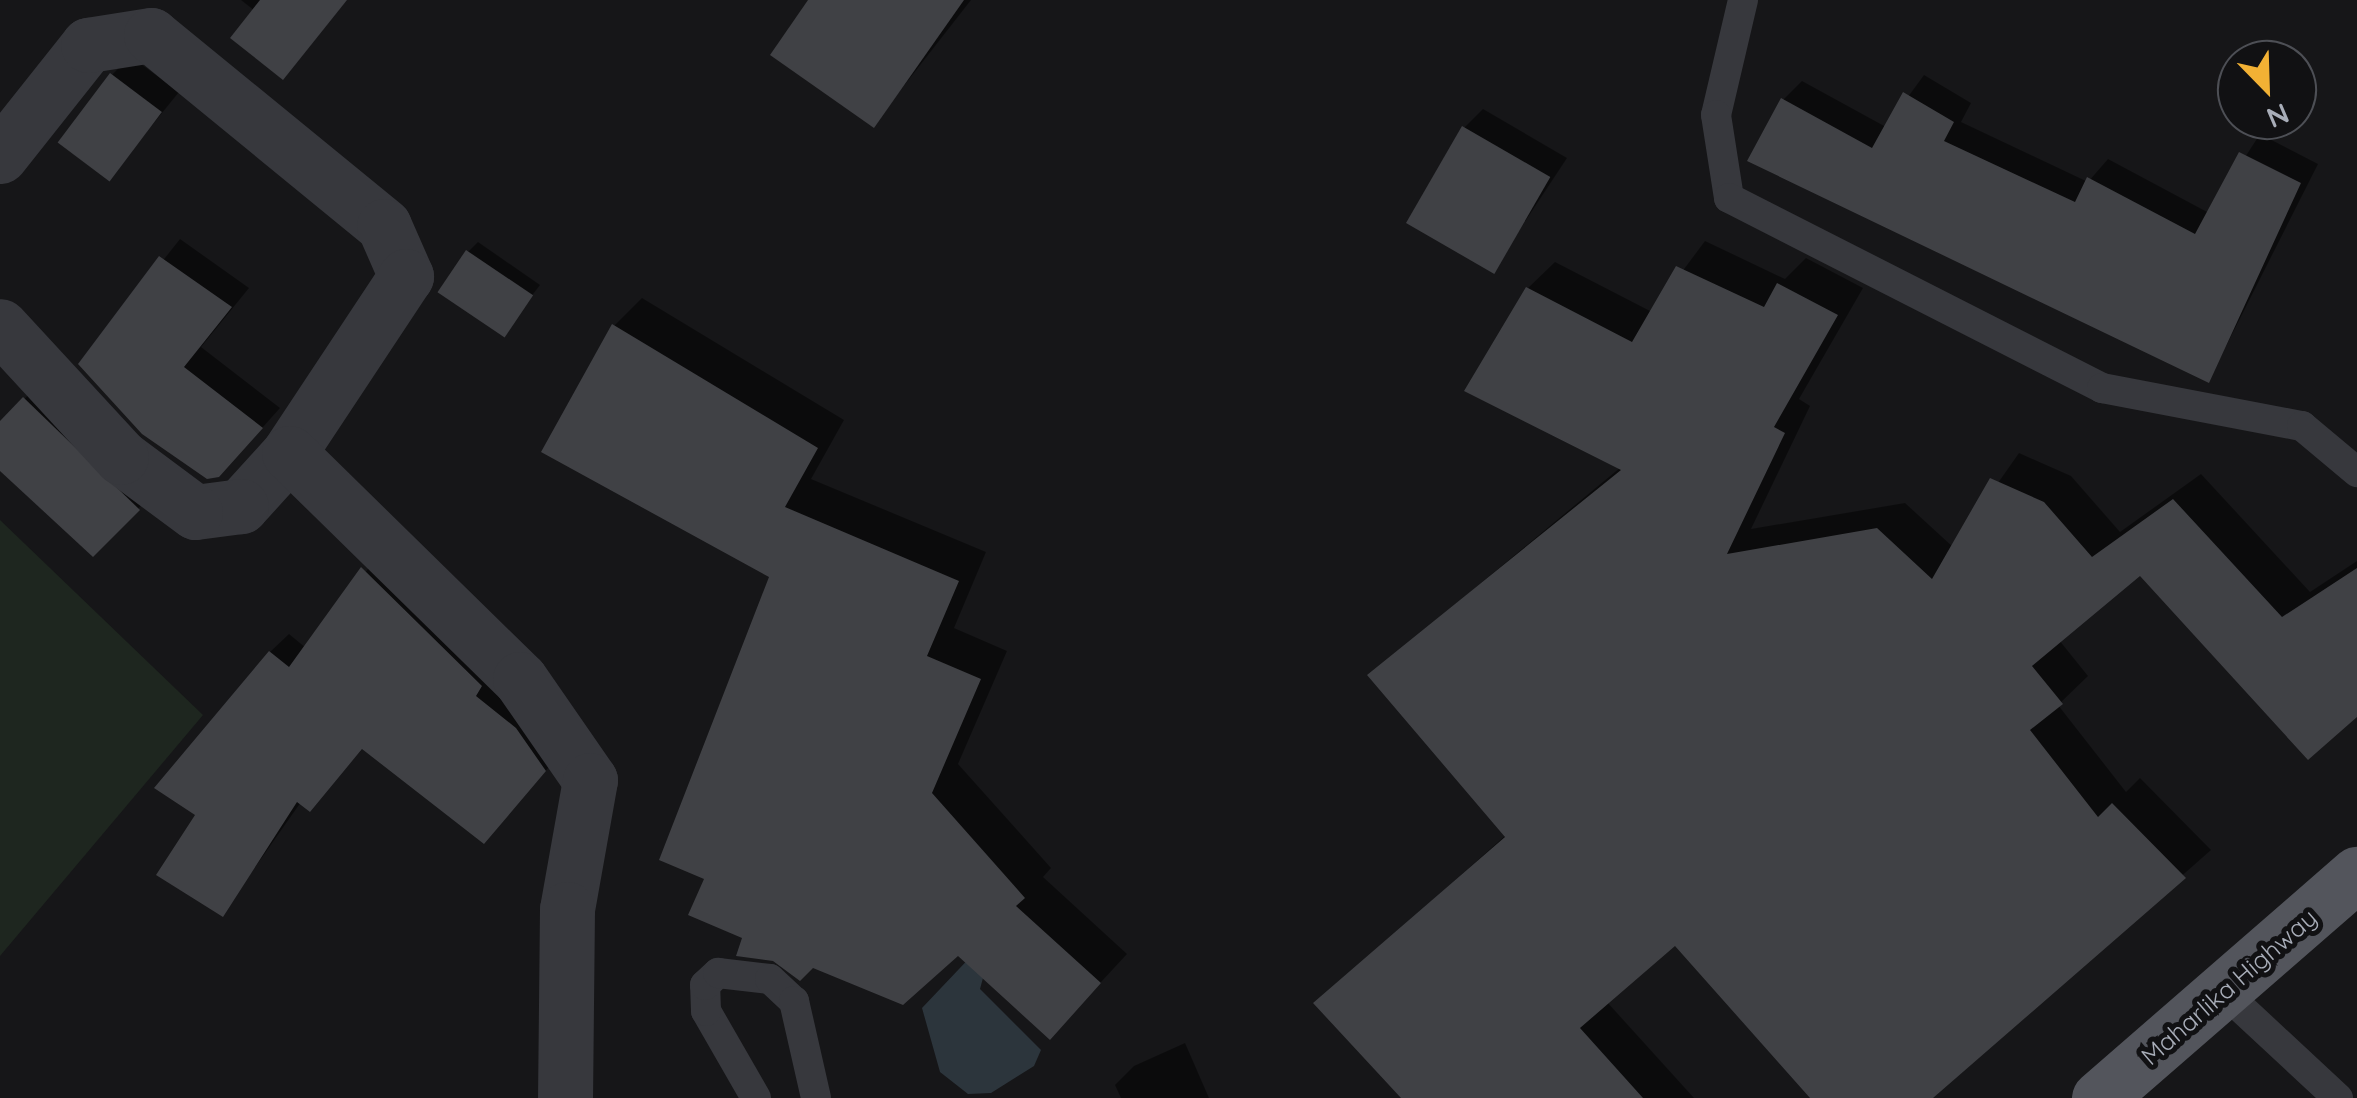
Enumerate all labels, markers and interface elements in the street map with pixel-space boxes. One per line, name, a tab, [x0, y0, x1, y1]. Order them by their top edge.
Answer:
north arrow	[2217, 40, 2317, 140]
text: N	[2262, 96, 2294, 136]
street label: Maharlika Highway	[2135, 903, 2323, 1071]

